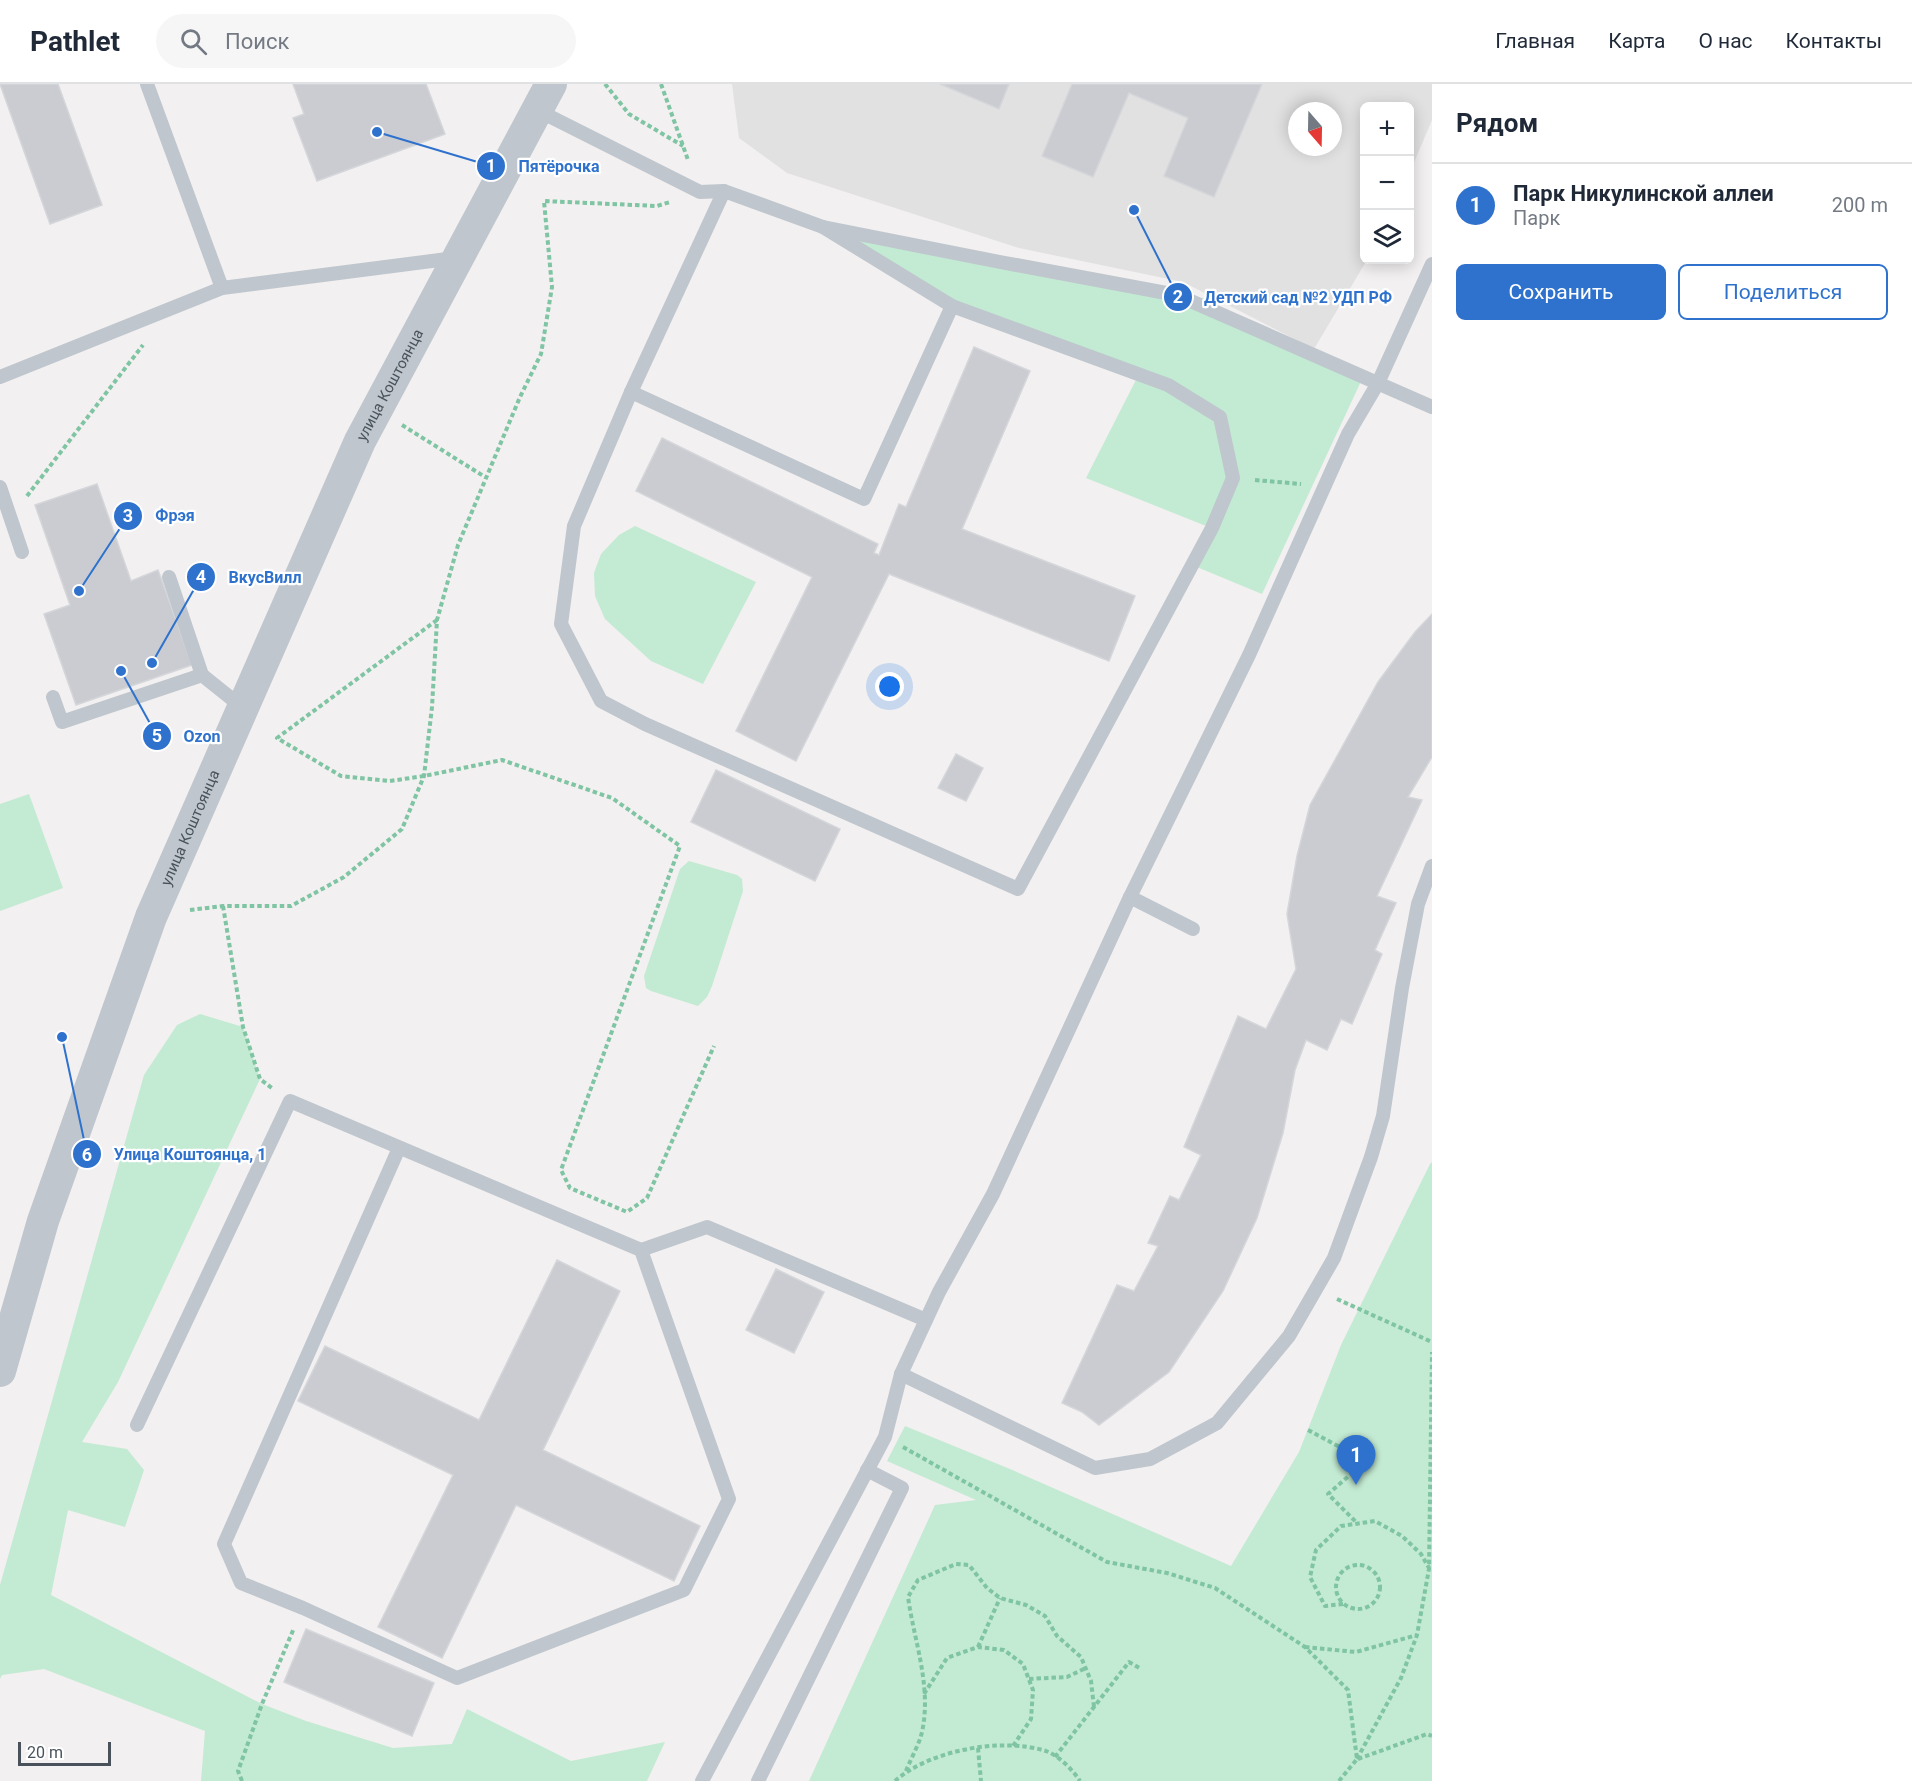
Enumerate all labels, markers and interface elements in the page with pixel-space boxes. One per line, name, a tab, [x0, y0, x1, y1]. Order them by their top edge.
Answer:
search box	[156, 14, 576, 68]
text: Pathlet	[30, 25, 120, 58]
icon: search	[177, 25, 210, 58]
text: Поиск	[225, 29, 289, 54]
text: Главная	[1495, 29, 1575, 53]
text: Карта	[1608, 29, 1665, 53]
text: О нас	[1698, 29, 1753, 53]
text: Контакты	[1786, 29, 1882, 53]
north arrow	[1288, 102, 1342, 156]
map controls	[1360, 102, 1414, 264]
button: +	[1360, 102, 1414, 156]
text: Рядом	[1456, 108, 1538, 138]
callout: Пятёрочка	[476, 149, 611, 183]
text: 1	[486, 155, 496, 176]
button: −	[1360, 156, 1414, 210]
text: Пятёрочка	[519, 157, 600, 176]
text: Парк Никулинской аллеи	[1513, 181, 1774, 206]
text: 1	[1470, 193, 1481, 217]
text: 200 m	[1832, 193, 1888, 217]
text: Парк	[1513, 206, 1560, 230]
button: layers	[1360, 210, 1414, 264]
button: Сохранить	[1456, 264, 1666, 320]
button: Поделиться	[1678, 264, 1888, 320]
callout: Детский сад №2 УДП РФ	[1163, 280, 1404, 314]
text: 2	[1173, 286, 1183, 307]
text: Детский сад №2 УДП РФ	[1204, 288, 1392, 307]
street label: улица Коштоянца	[353, 326, 427, 444]
callout: Фрэя	[113, 499, 206, 533]
text: 3	[123, 505, 133, 526]
text: Фрэя	[155, 506, 195, 525]
callout: ВкусВилл	[186, 560, 313, 594]
text: 4	[196, 566, 206, 587]
text: ВкусВилл	[229, 568, 301, 587]
your location	[875, 672, 904, 701]
callout: Ozon	[142, 719, 233, 753]
text: 5	[152, 725, 162, 746]
text: Ozon	[183, 727, 221, 746]
street label: улица Коштоянца	[157, 767, 223, 889]
callout: Улица Коштоянца, 1	[72, 1137, 279, 1171]
text: 6	[82, 1144, 92, 1165]
text: Улица Коштоянца, 1	[114, 1145, 266, 1164]
pin: 1	[1336, 1436, 1376, 1485]
scale bar	[18, 1739, 111, 1766]
text: 20 m	[27, 1743, 63, 1762]

